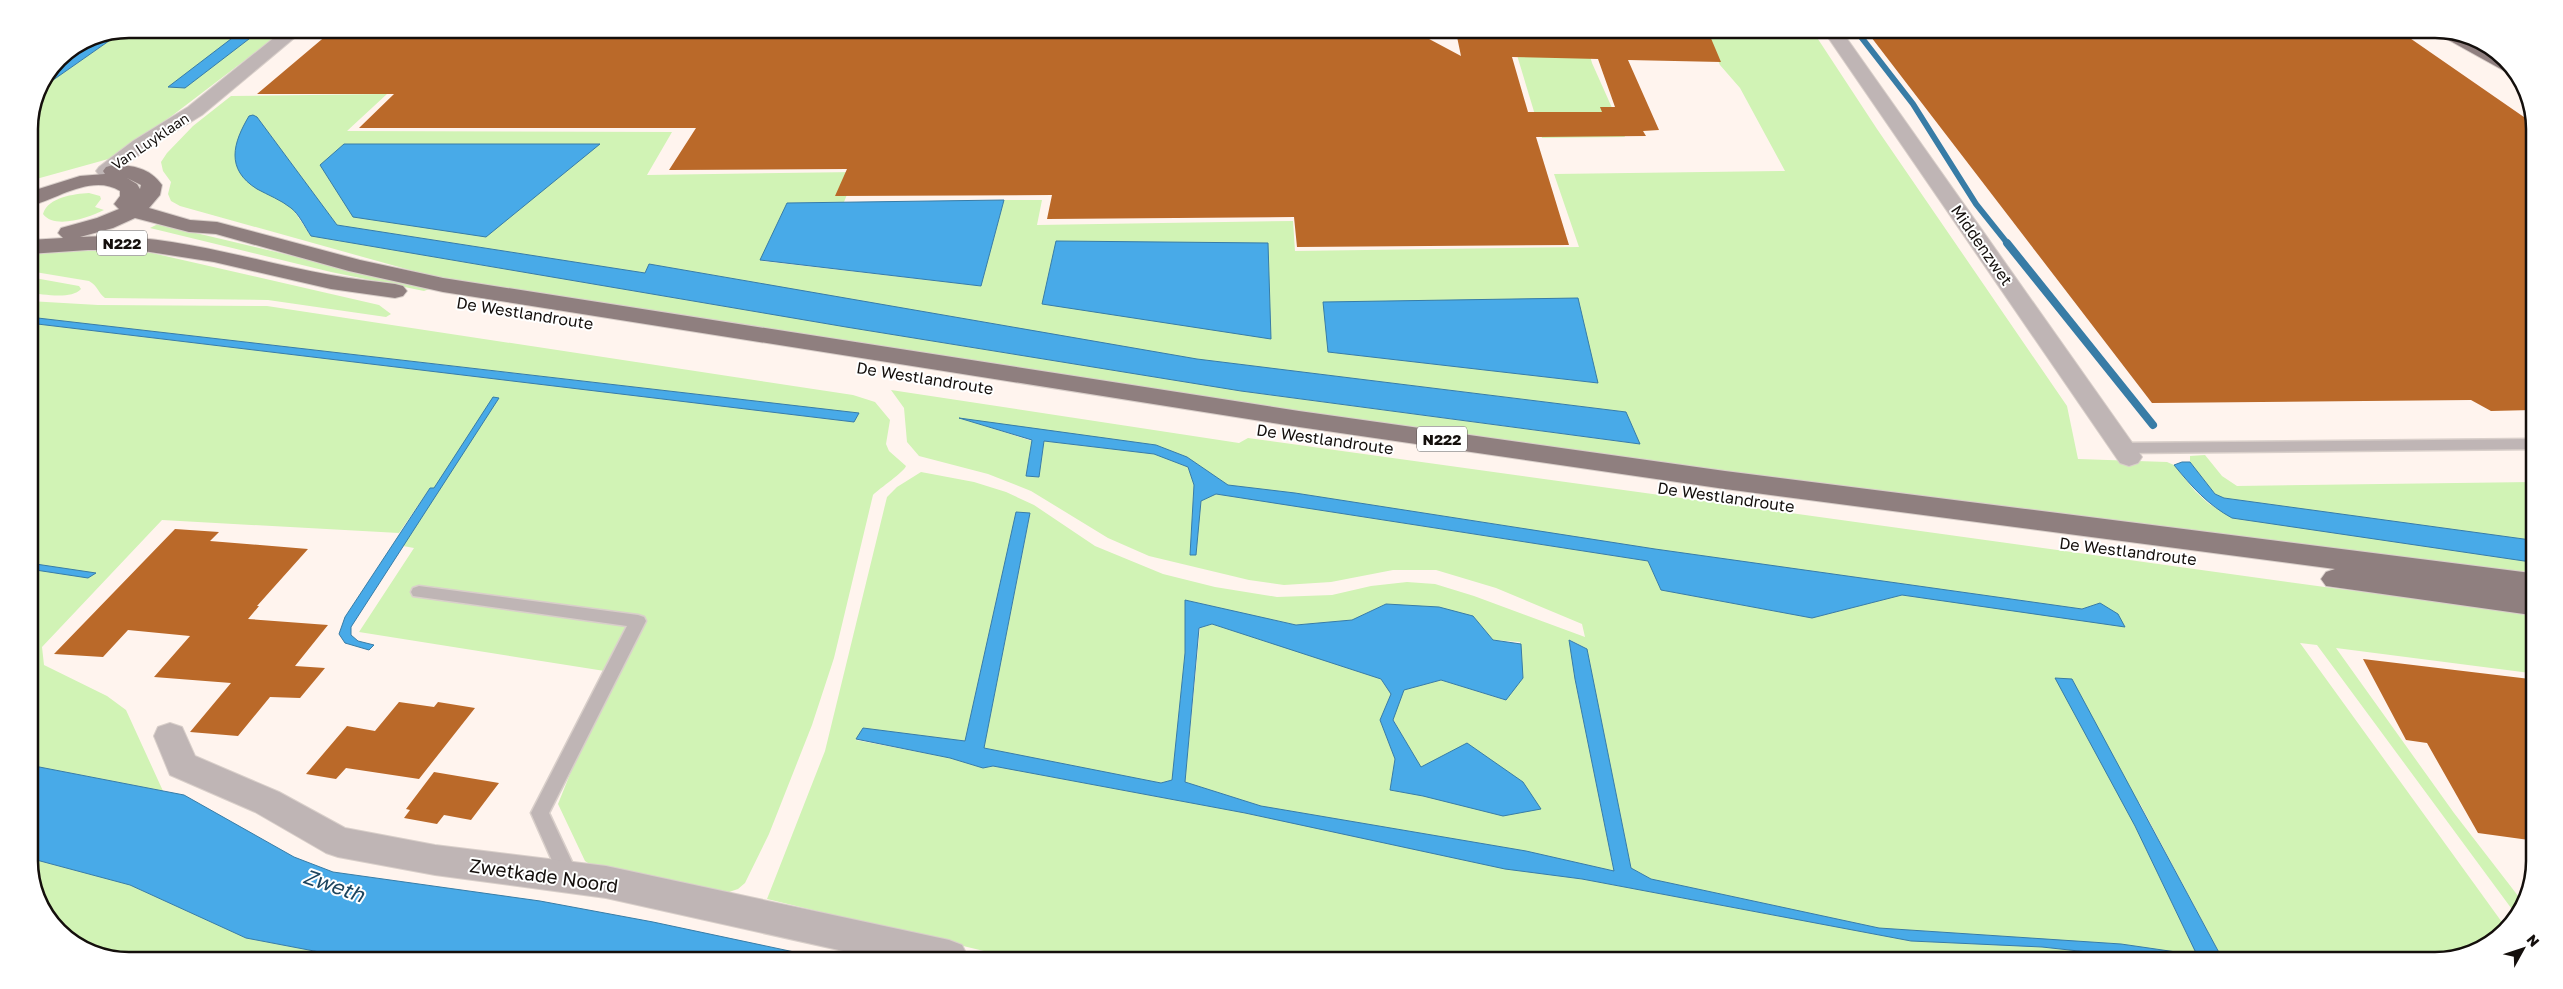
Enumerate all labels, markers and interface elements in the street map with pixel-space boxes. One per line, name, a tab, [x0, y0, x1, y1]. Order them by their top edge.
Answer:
street label: Van Luyklaan	[108, 109, 192, 173]
street label: Middenzwet	[1947, 201, 2017, 289]
road number: N222	[97, 230, 147, 256]
street label: De Westlandroute	[455, 292, 595, 334]
street label: De Westlandroute	[855, 357, 995, 399]
street label: De Westlandroute	[1255, 419, 1395, 459]
road number: N222	[1417, 426, 1467, 452]
street label: De Westlandroute	[1656, 477, 1796, 517]
street label: De Westlandroute	[2058, 533, 2198, 569]
street label: Zwetkade Noord	[468, 853, 620, 897]
water label: Zweth	[300, 863, 369, 908]
north arrow	[2498, 924, 2548, 974]
text: N	[2523, 931, 2543, 950]

